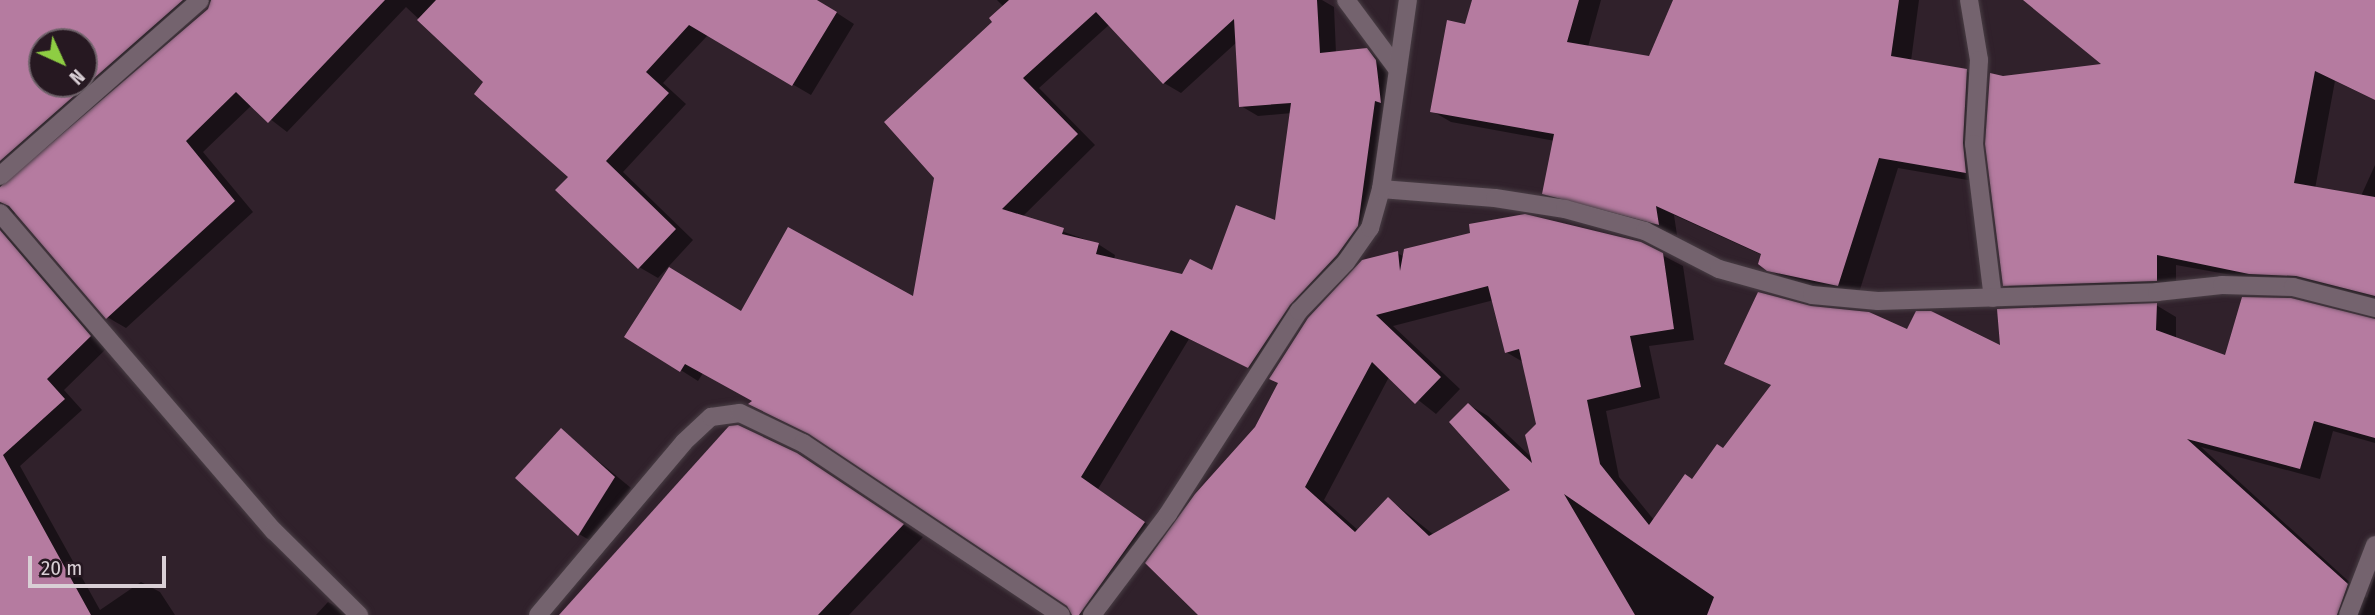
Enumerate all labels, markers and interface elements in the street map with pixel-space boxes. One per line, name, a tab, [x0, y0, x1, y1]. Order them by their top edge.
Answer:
north arrow	[28, 28, 98, 98]
text: N	[65, 65, 89, 89]
scale bar	[32, 542, 170, 586]
text: 20 m	[41, 555, 82, 581]

